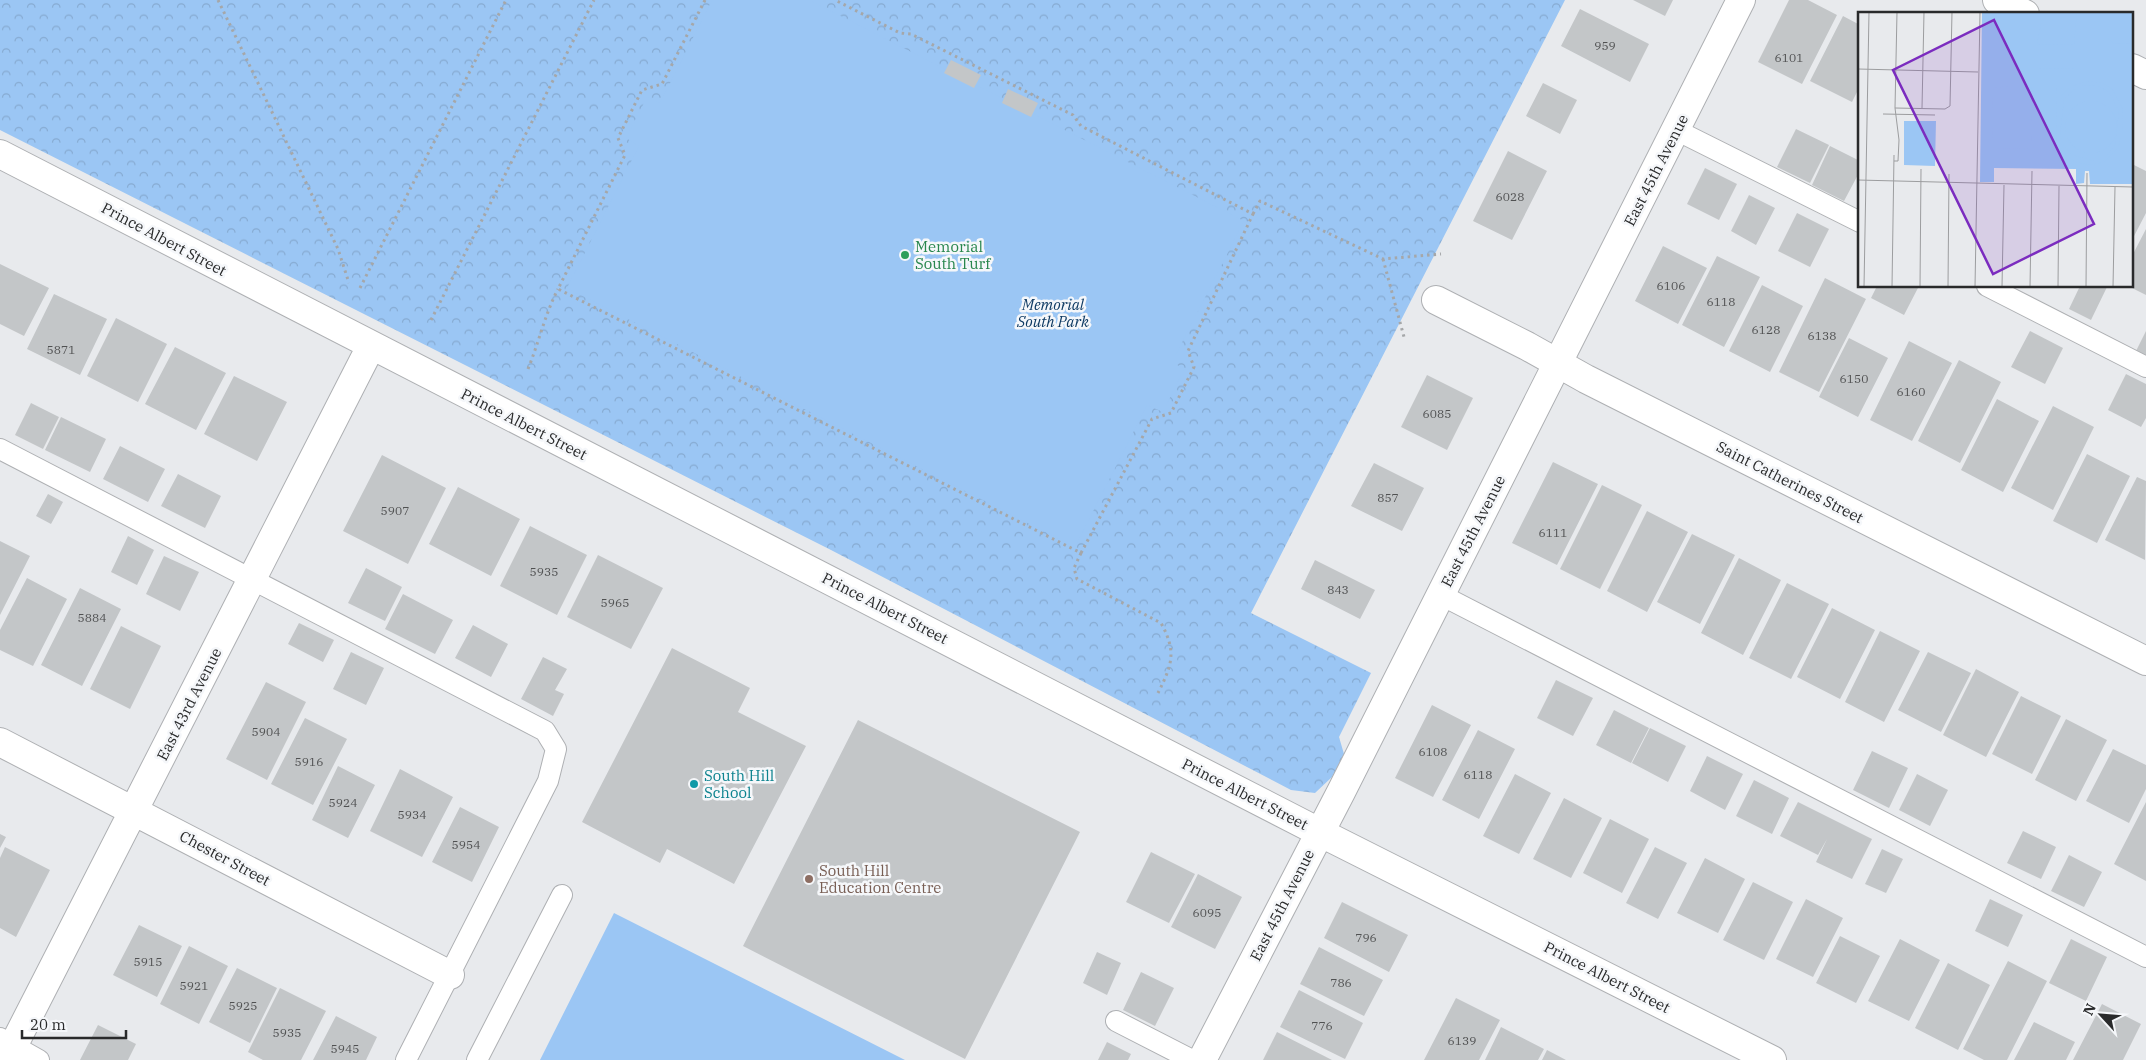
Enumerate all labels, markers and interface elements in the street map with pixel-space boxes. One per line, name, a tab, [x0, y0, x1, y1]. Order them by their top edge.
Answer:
inset map	[1858, 12, 2134, 288]
house number: 959	[1594, 38, 1616, 53]
house number: 6101	[1775, 50, 1803, 65]
street label: East 45th Avenue	[1620, 111, 1692, 229]
house number: 6028	[1496, 189, 1524, 204]
street label: Prince Albert Street	[98, 198, 230, 280]
place label: Memorial South Turf	[915, 237, 991, 273]
marker: Memorial South Turf	[899, 249, 911, 261]
house number: 6106	[1657, 278, 1685, 293]
house number: 6118	[1707, 294, 1735, 309]
park label: Memorial South Park	[1016, 295, 1089, 331]
house number: 6128	[1752, 322, 1780, 337]
house number: 6138	[1808, 328, 1836, 343]
house number: 5871	[47, 342, 75, 357]
house number: 6150	[1840, 371, 1868, 386]
street label: Prince Albert Street	[458, 384, 590, 464]
house number: 6160	[1897, 384, 1925, 399]
house number: 6085	[1423, 406, 1451, 421]
street label: Saint Catherines Street	[1713, 437, 1867, 527]
street label: East 45th Avenue	[1437, 472, 1509, 590]
house number: 857	[1377, 490, 1399, 505]
house number: 5907	[381, 503, 409, 518]
house number: 6111	[1539, 525, 1567, 540]
house number: 5935	[530, 564, 558, 579]
street label: Prince Albert Street	[819, 568, 951, 648]
house number: 843	[1327, 582, 1349, 597]
house number: 5965	[601, 595, 629, 610]
house number: 5884	[78, 610, 106, 625]
street label: East 43rd Avenue	[152, 645, 226, 763]
house number: 5904	[252, 724, 280, 739]
house number: 6108	[1419, 744, 1447, 759]
house number: 5916	[295, 754, 323, 769]
street label: Prince Albert Street	[1179, 754, 1311, 834]
place label: South Hill School	[704, 766, 774, 802]
house number: 6118	[1464, 767, 1492, 782]
marker: South Hill School	[688, 778, 700, 790]
house number: 5924	[329, 795, 357, 810]
house number: 5934	[398, 807, 426, 822]
street label: Chester Street	[176, 826, 274, 890]
house number: 5954	[452, 837, 480, 852]
street label: East 45th Avenue	[1246, 846, 1318, 964]
place label: South Hill Education Centre	[819, 861, 941, 897]
marker: South Hill Education Centre	[803, 873, 815, 885]
house number: 6095	[1193, 905, 1221, 920]
house number: 796	[1355, 930, 1377, 945]
street label: Prince Albert Street	[1541, 937, 1673, 1017]
house number: 5915	[134, 954, 162, 969]
house number: 786	[1330, 975, 1352, 990]
house number: 5921	[180, 978, 208, 993]
north arrow	[2076, 990, 2126, 1040]
house number: 5925	[229, 998, 257, 1013]
text: N	[2079, 1000, 2100, 1018]
scale bar	[22, 1008, 126, 1040]
text: 20 m	[30, 1015, 66, 1034]
house number: 776	[1311, 1018, 1333, 1033]
house number: 5935	[273, 1025, 301, 1040]
house number: 6139	[1448, 1033, 1476, 1048]
house number: 5945	[331, 1041, 359, 1056]

